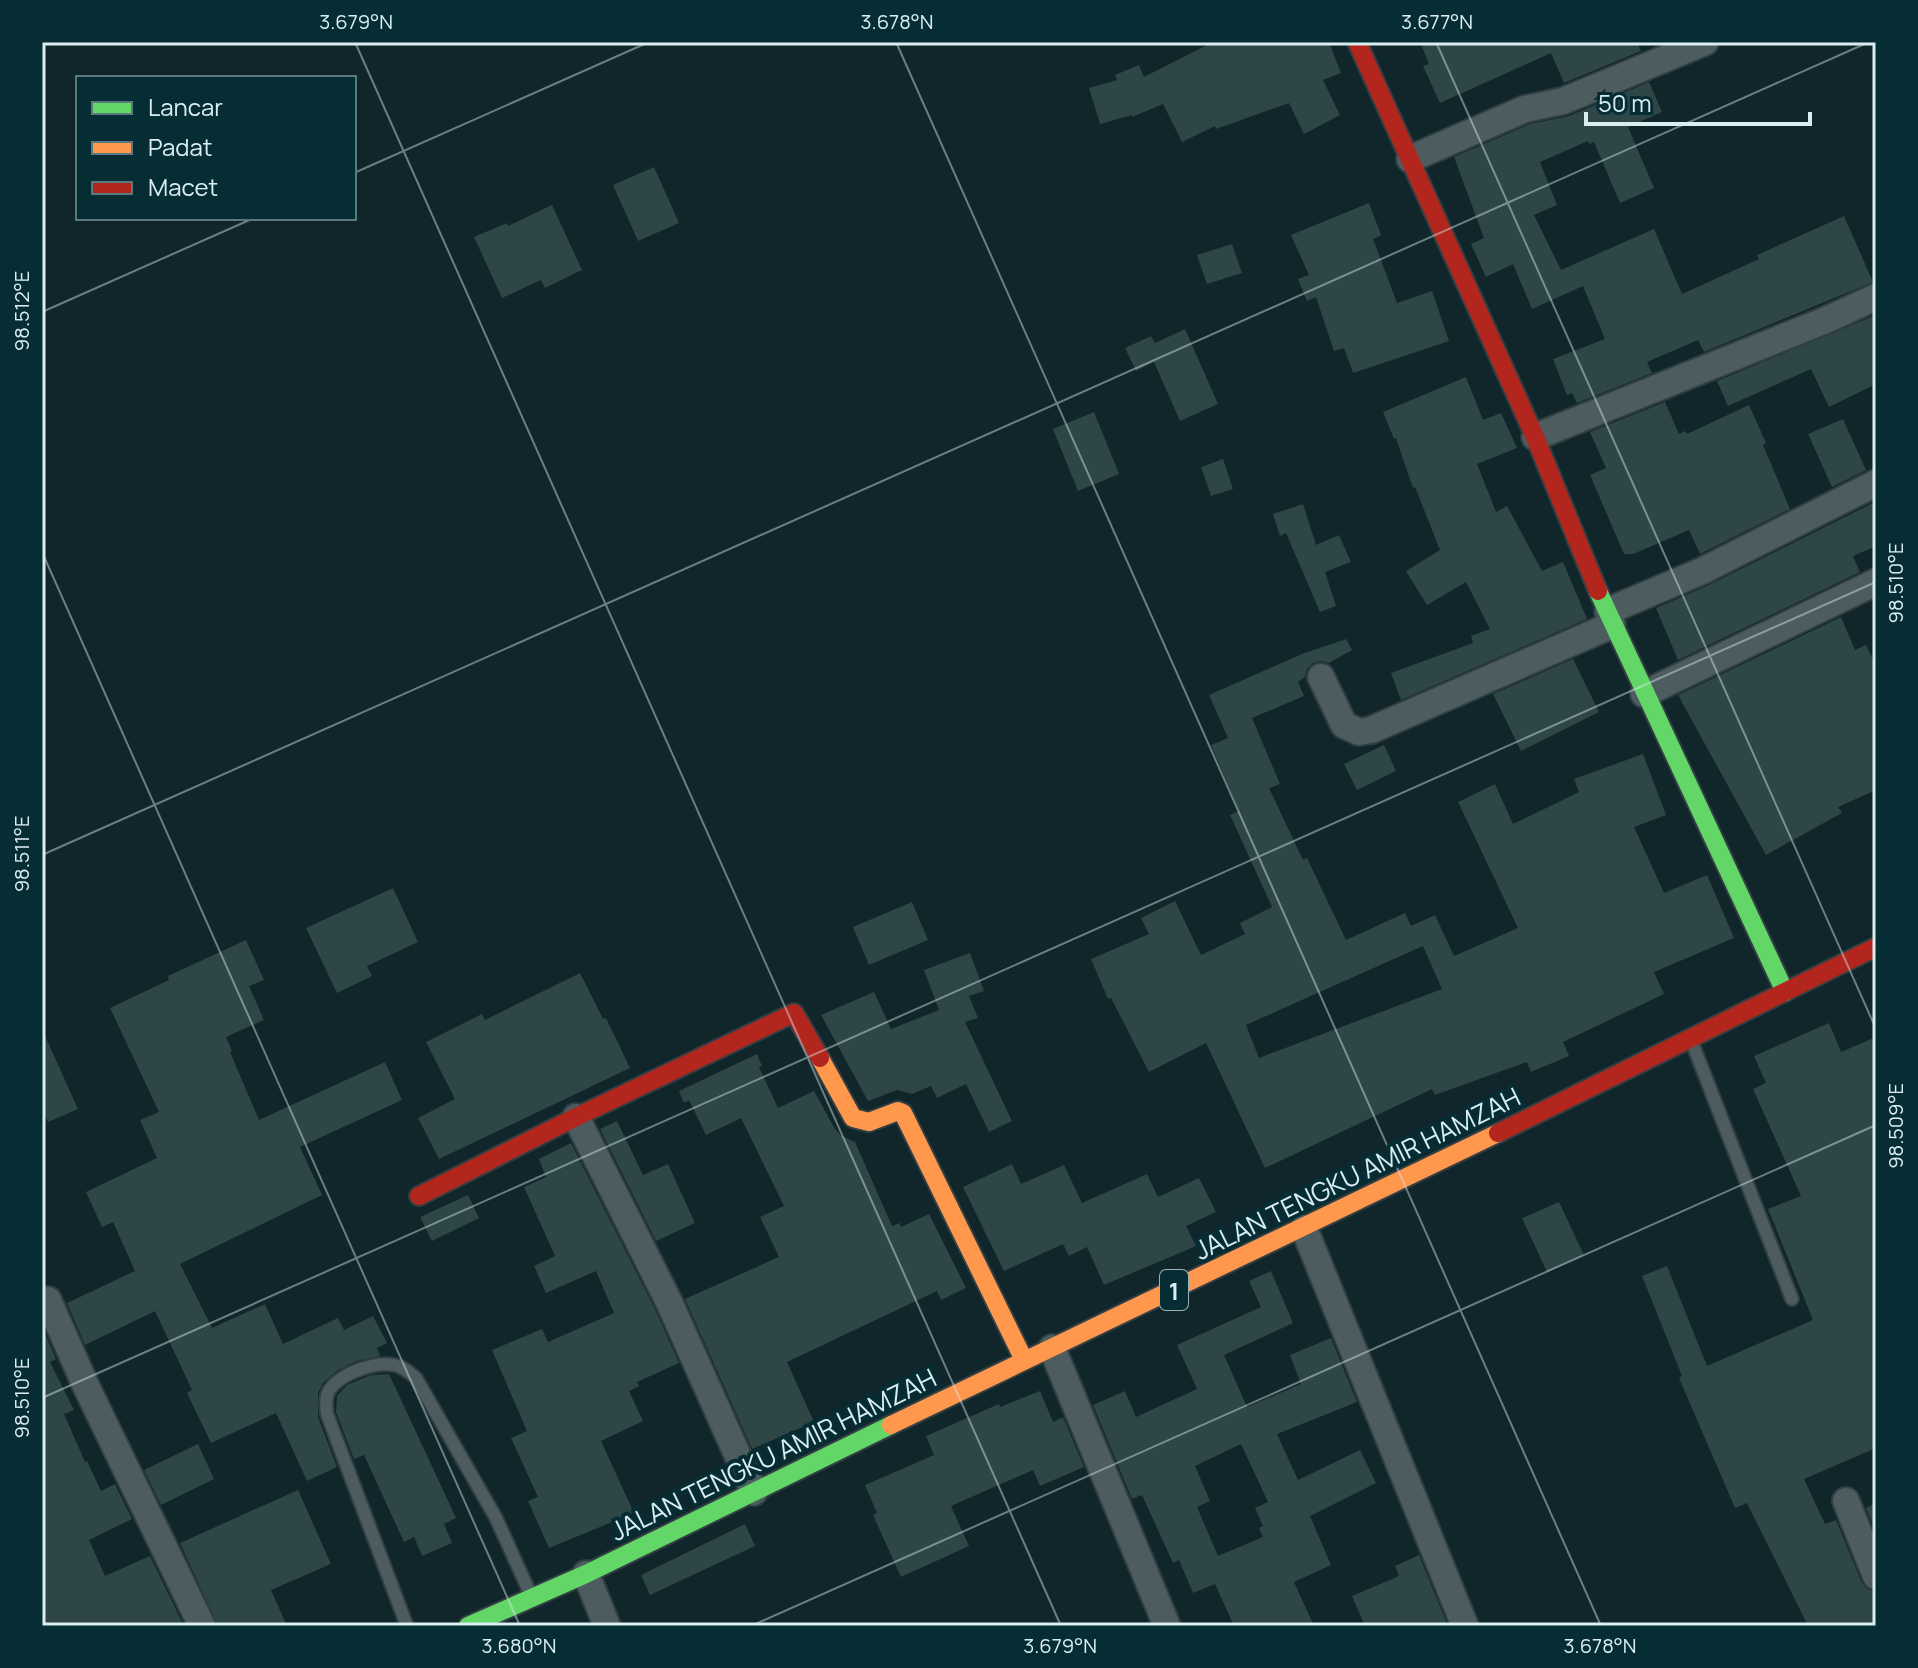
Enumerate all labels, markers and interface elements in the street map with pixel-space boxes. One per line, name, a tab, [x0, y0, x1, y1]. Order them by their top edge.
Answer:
text: 3.679°N	[319, 8, 393, 35]
text: 3.678°N	[861, 8, 933, 35]
text: 3.677°N	[1401, 8, 1473, 35]
legend	[76, 76, 356, 220]
scale bar	[1586, 76, 1810, 126]
text: 50 m	[1598, 86, 1652, 119]
text: Lancar	[148, 90, 223, 123]
text: Padat	[148, 130, 212, 163]
text: Macet	[148, 170, 218, 203]
text: 98.512°E	[8, 271, 35, 351]
text: 98.510°E	[1882, 542, 1909, 624]
text: 98.511°E	[8, 816, 35, 892]
street label: JALAN TENGKU AMIR HAMZAH	[1188, 1078, 1526, 1268]
text: 98.509°E	[1882, 1083, 1909, 1169]
road number: 1	[1160, 1270, 1188, 1310]
text: 98.510°E	[8, 1357, 35, 1439]
street label: JALAN TENGKU AMIR HAMZAH	[604, 1359, 942, 1549]
text: 3.680°N	[481, 1632, 557, 1659]
text: 3.679°N	[1023, 1632, 1097, 1659]
text: 3.678°N	[1564, 1632, 1636, 1659]

